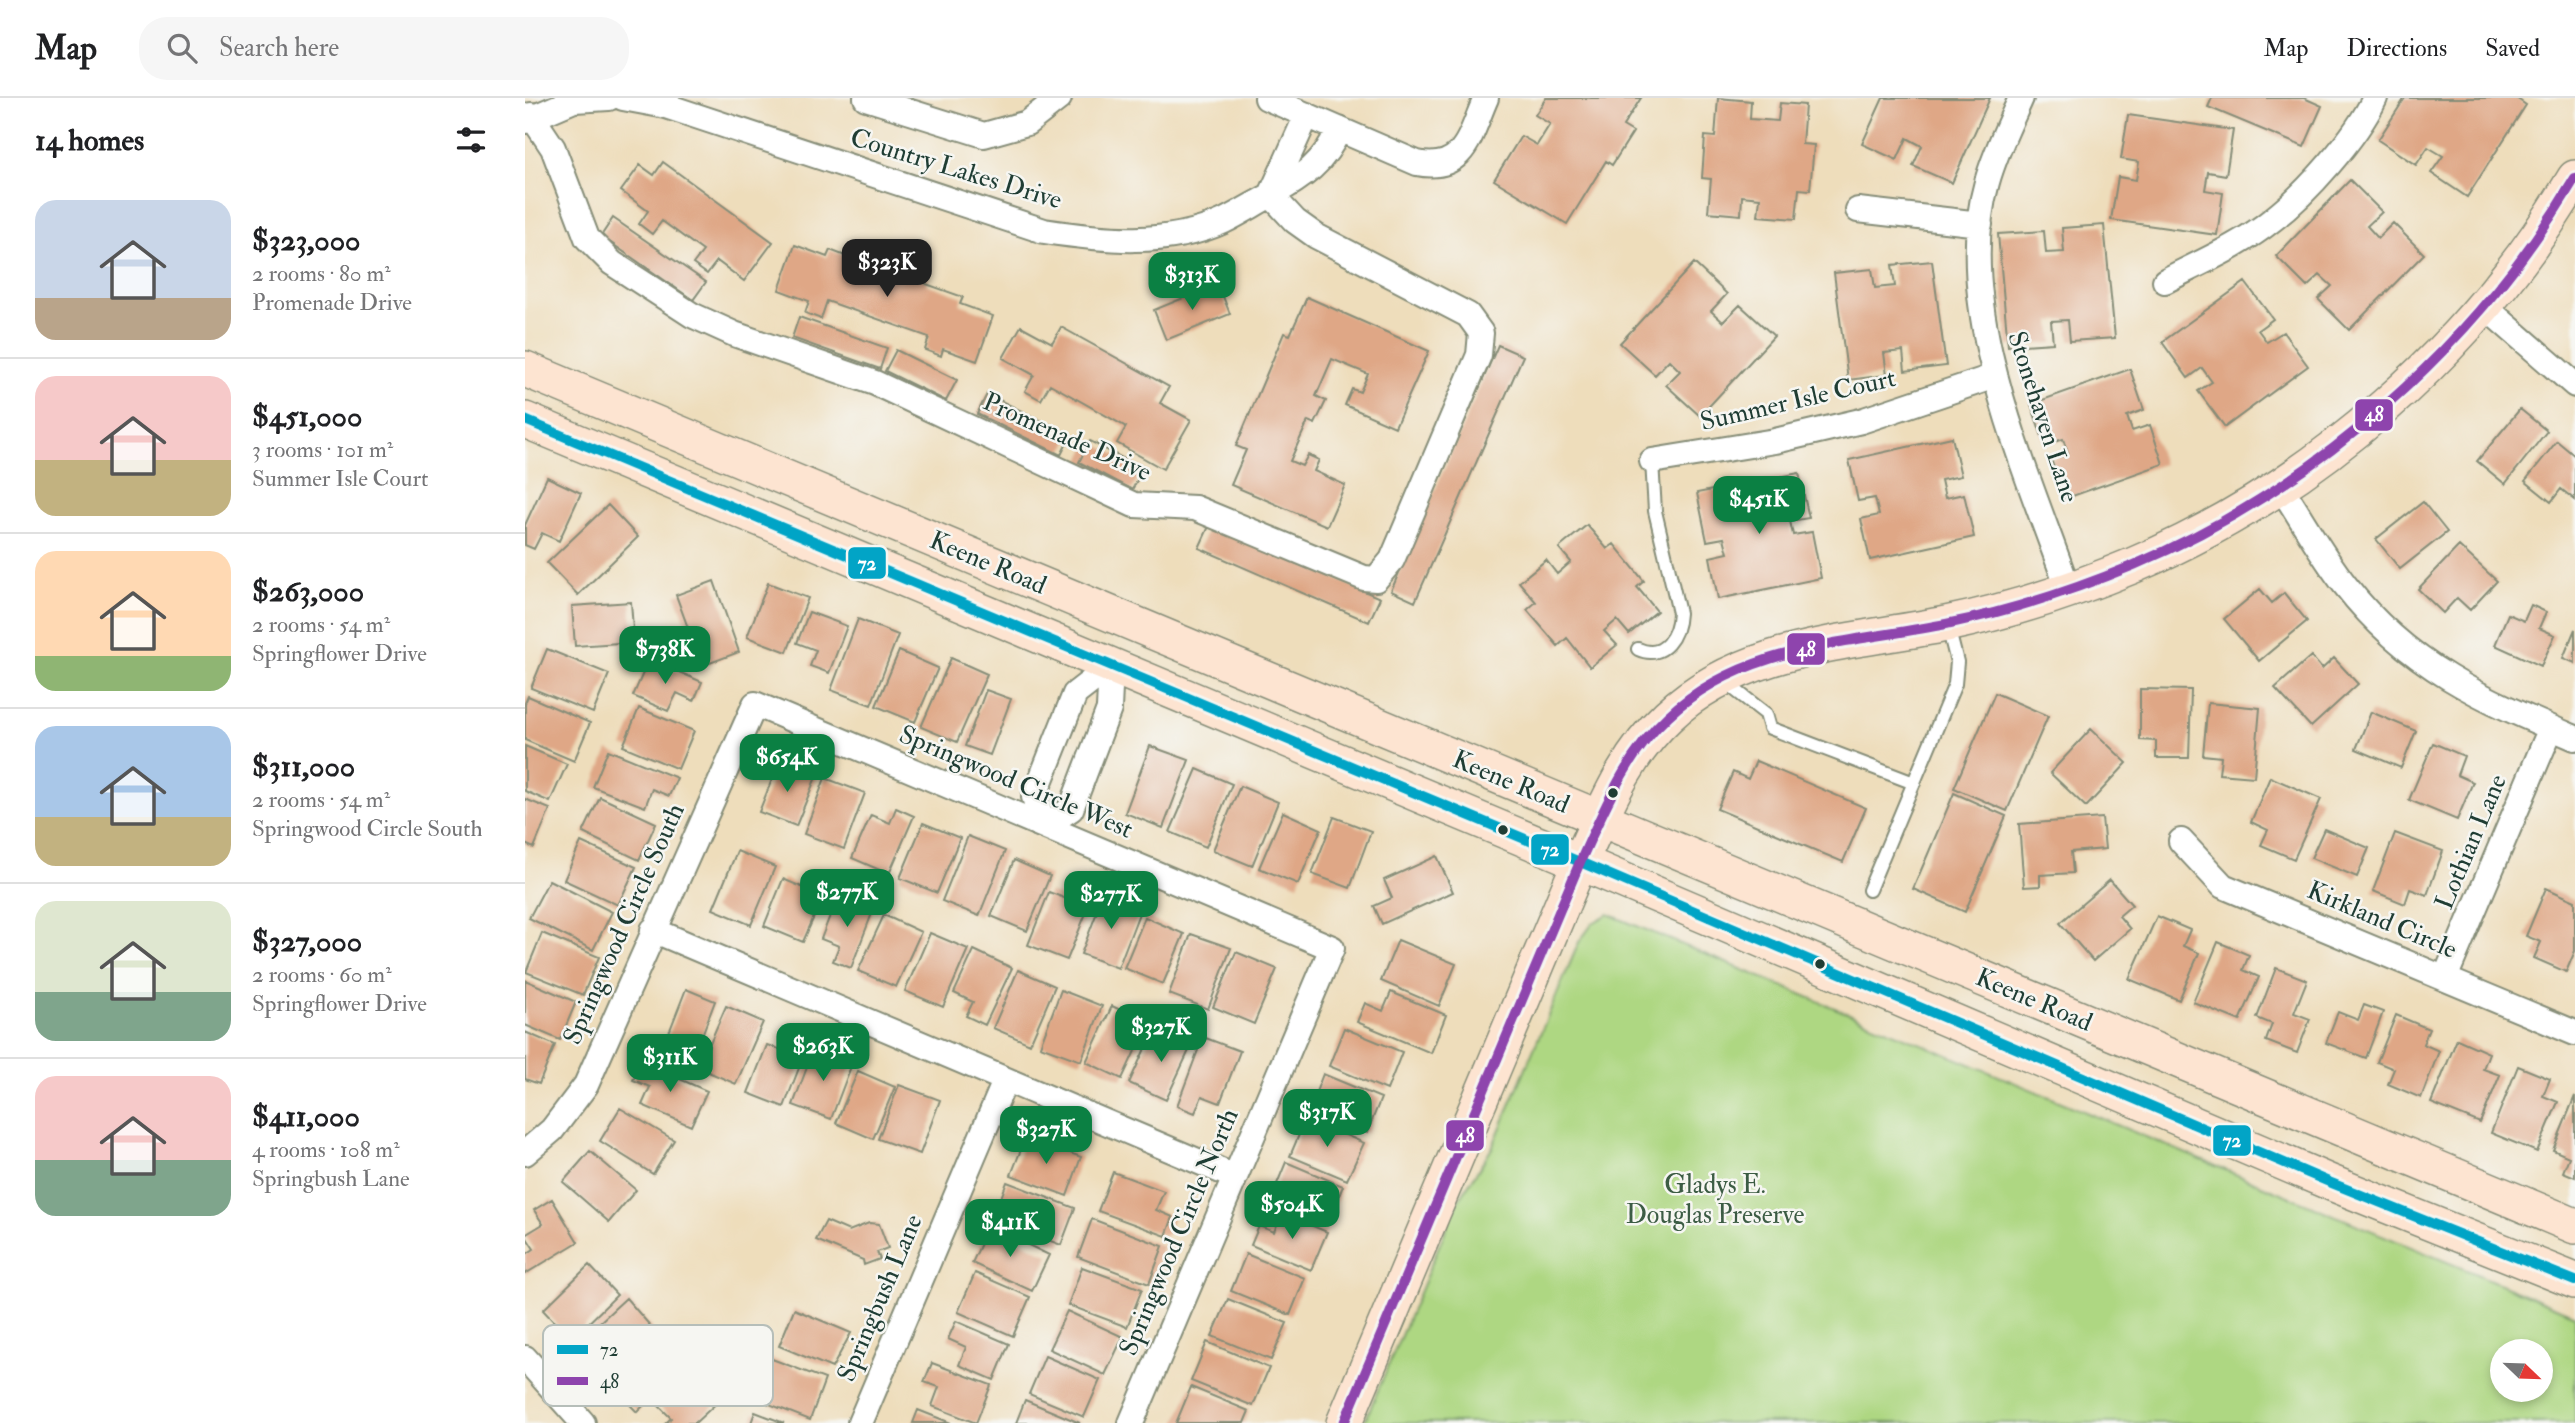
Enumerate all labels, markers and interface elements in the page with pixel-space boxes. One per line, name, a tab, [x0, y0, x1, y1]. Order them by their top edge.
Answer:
search box	[139, 17, 629, 80]
text: Map	[35, 28, 97, 69]
icon: search	[163, 29, 201, 67]
text: Search here	[219, 32, 339, 64]
text: Map	[2263, 33, 2308, 64]
text: Directions	[2346, 33, 2447, 64]
text: Saved	[2485, 33, 2540, 64]
icon: filters	[452, 121, 490, 159]
text: 14 homes	[35, 122, 144, 159]
street label: Country Lakes Drive	[846, 122, 1066, 216]
text: $323,000	[252, 222, 361, 259]
icon: home	[91, 228, 175, 312]
pin: $323K	[838, 240, 936, 299]
text: $323K	[858, 247, 916, 276]
pin: $313K	[1143, 252, 1241, 312]
text: 2 rooms · 80 m²	[252, 259, 391, 288]
text: $313K	[1165, 260, 1219, 289]
text: Promenade Drive	[252, 288, 412, 317]
street label: Stonehaven Lane	[2000, 327, 2086, 507]
street label: Summer Isle Court	[1697, 362, 1899, 438]
street label: Promenade Drive	[978, 386, 1156, 488]
text: $451,000	[252, 398, 362, 435]
line badge: 48	[2354, 398, 2394, 432]
text: 48	[2363, 403, 2384, 427]
icon: home	[91, 404, 175, 488]
text: 3 rooms · 101 m²	[252, 435, 393, 464]
text: Summer Isle Court	[252, 464, 428, 493]
pin: $451K	[1710, 476, 1808, 536]
text: $451K	[1729, 484, 1789, 513]
street label: Keene Road	[925, 524, 1051, 602]
line badge: 72	[847, 546, 887, 580]
text: 72	[858, 552, 877, 576]
text: $263,000	[252, 573, 364, 610]
icon: home	[91, 579, 175, 663]
text: 2 rooms · 54 m²	[252, 610, 390, 639]
pin: $738K	[616, 626, 714, 686]
line badge: 48	[1786, 632, 1826, 666]
text: $738K	[635, 634, 695, 663]
text: 48	[1795, 638, 1816, 662]
text: Springflower Drive	[252, 639, 427, 668]
street label: Springwood Circle West	[894, 718, 1138, 847]
pin: $654K	[738, 734, 836, 794]
text: $654K	[756, 742, 818, 771]
street label: Keene Road	[1448, 743, 1574, 821]
text: $311,000	[252, 748, 355, 785]
icon: home	[91, 754, 175, 838]
street label: Lothian Lane	[2428, 769, 2514, 914]
text: 2 rooms · 54 m²	[252, 785, 390, 814]
unlabelled marker	[1606, 786, 1620, 800]
street label: Springwood Circle South	[556, 798, 693, 1050]
text: Springwood Circle South	[252, 814, 483, 843]
unlabelled marker	[1496, 823, 1510, 837]
line badge: 72	[1530, 833, 1570, 866]
text: 72	[1541, 838, 1560, 862]
pin: $277K	[798, 870, 896, 929]
pin: $277K	[1062, 872, 1160, 931]
street label: Kirkland Circle	[2302, 874, 2462, 966]
text: $277K	[816, 877, 878, 906]
text: $277K	[1080, 879, 1142, 908]
text: $327,000	[252, 923, 362, 960]
icon: home	[91, 929, 175, 1013]
unlabelled marker	[1813, 957, 1827, 971]
text: 2 rooms · 60 m²	[252, 960, 392, 989]
street label: Keene Road	[1971, 961, 2097, 1039]
text: Springflower Drive	[252, 989, 427, 1018]
pin: $327K	[1112, 1004, 1210, 1064]
text: $327K	[1131, 1012, 1191, 1041]
pin: $263K	[774, 1024, 872, 1083]
text: $263K	[792, 1031, 854, 1060]
pin: $311K	[621, 1034, 719, 1094]
text: $311K	[643, 1042, 697, 1071]
pin: $317K	[1278, 1090, 1376, 1149]
text: $317K	[1299, 1097, 1355, 1126]
text: $411,000	[252, 1098, 360, 1135]
street label: Springwood Circle North	[1112, 1103, 1247, 1361]
icon: home	[91, 1104, 175, 1188]
pin: $327K	[997, 1107, 1095, 1166]
text: $327K	[1016, 1114, 1076, 1143]
line badge: 48	[1445, 1119, 1485, 1152]
text: 48	[1454, 1124, 1475, 1148]
line badge: 72	[2212, 1124, 2252, 1157]
text: 72	[2223, 1129, 2242, 1153]
text: 4 rooms · 108 m²	[252, 1135, 400, 1164]
text: Springbush Lane	[252, 1164, 410, 1193]
park label: Gladys E. Douglas Preserve	[1626, 1169, 1804, 1231]
pin: $504K	[1243, 1182, 1341, 1241]
text: $504K	[1260, 1189, 1324, 1218]
pin: $411K	[961, 1200, 1059, 1259]
text: $411K	[981, 1207, 1039, 1236]
street label: Springbush Lane	[830, 1210, 931, 1387]
legend	[543, 1325, 773, 1406]
text: 72	[600, 1338, 618, 1362]
north arrow	[2490, 1339, 2553, 1402]
map controls	[2490, 1339, 2553, 1402]
text: 48	[600, 1370, 619, 1394]

